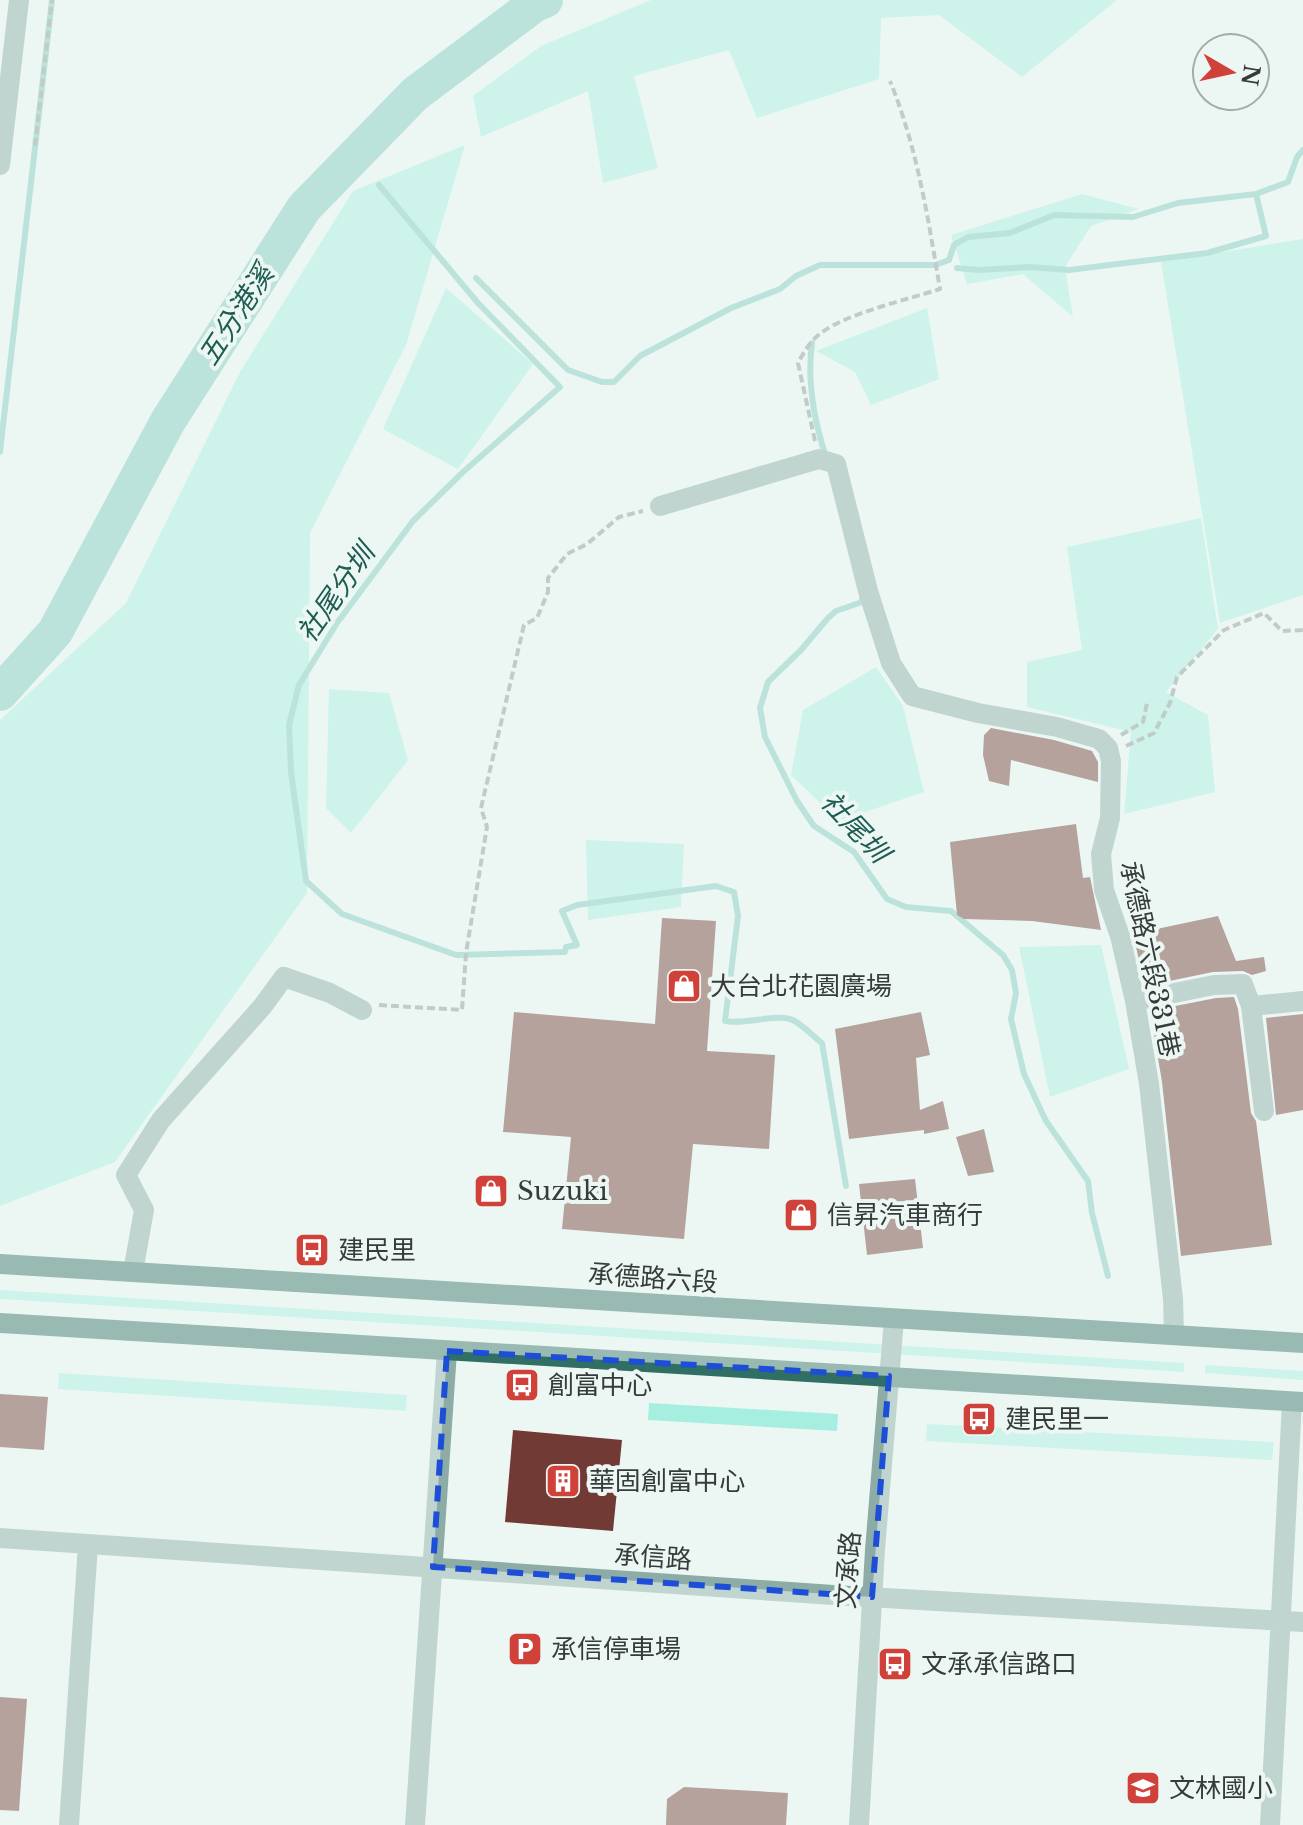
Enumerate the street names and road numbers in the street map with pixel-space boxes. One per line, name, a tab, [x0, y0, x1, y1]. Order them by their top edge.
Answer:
street label: 承德路六段331巷	[1114, 858, 1186, 1060]
street label: 承德路六段	[587, 1258, 719, 1298]
street label: 文承路	[829, 1530, 867, 1610]
street label: 承信路	[613, 1538, 693, 1576]

